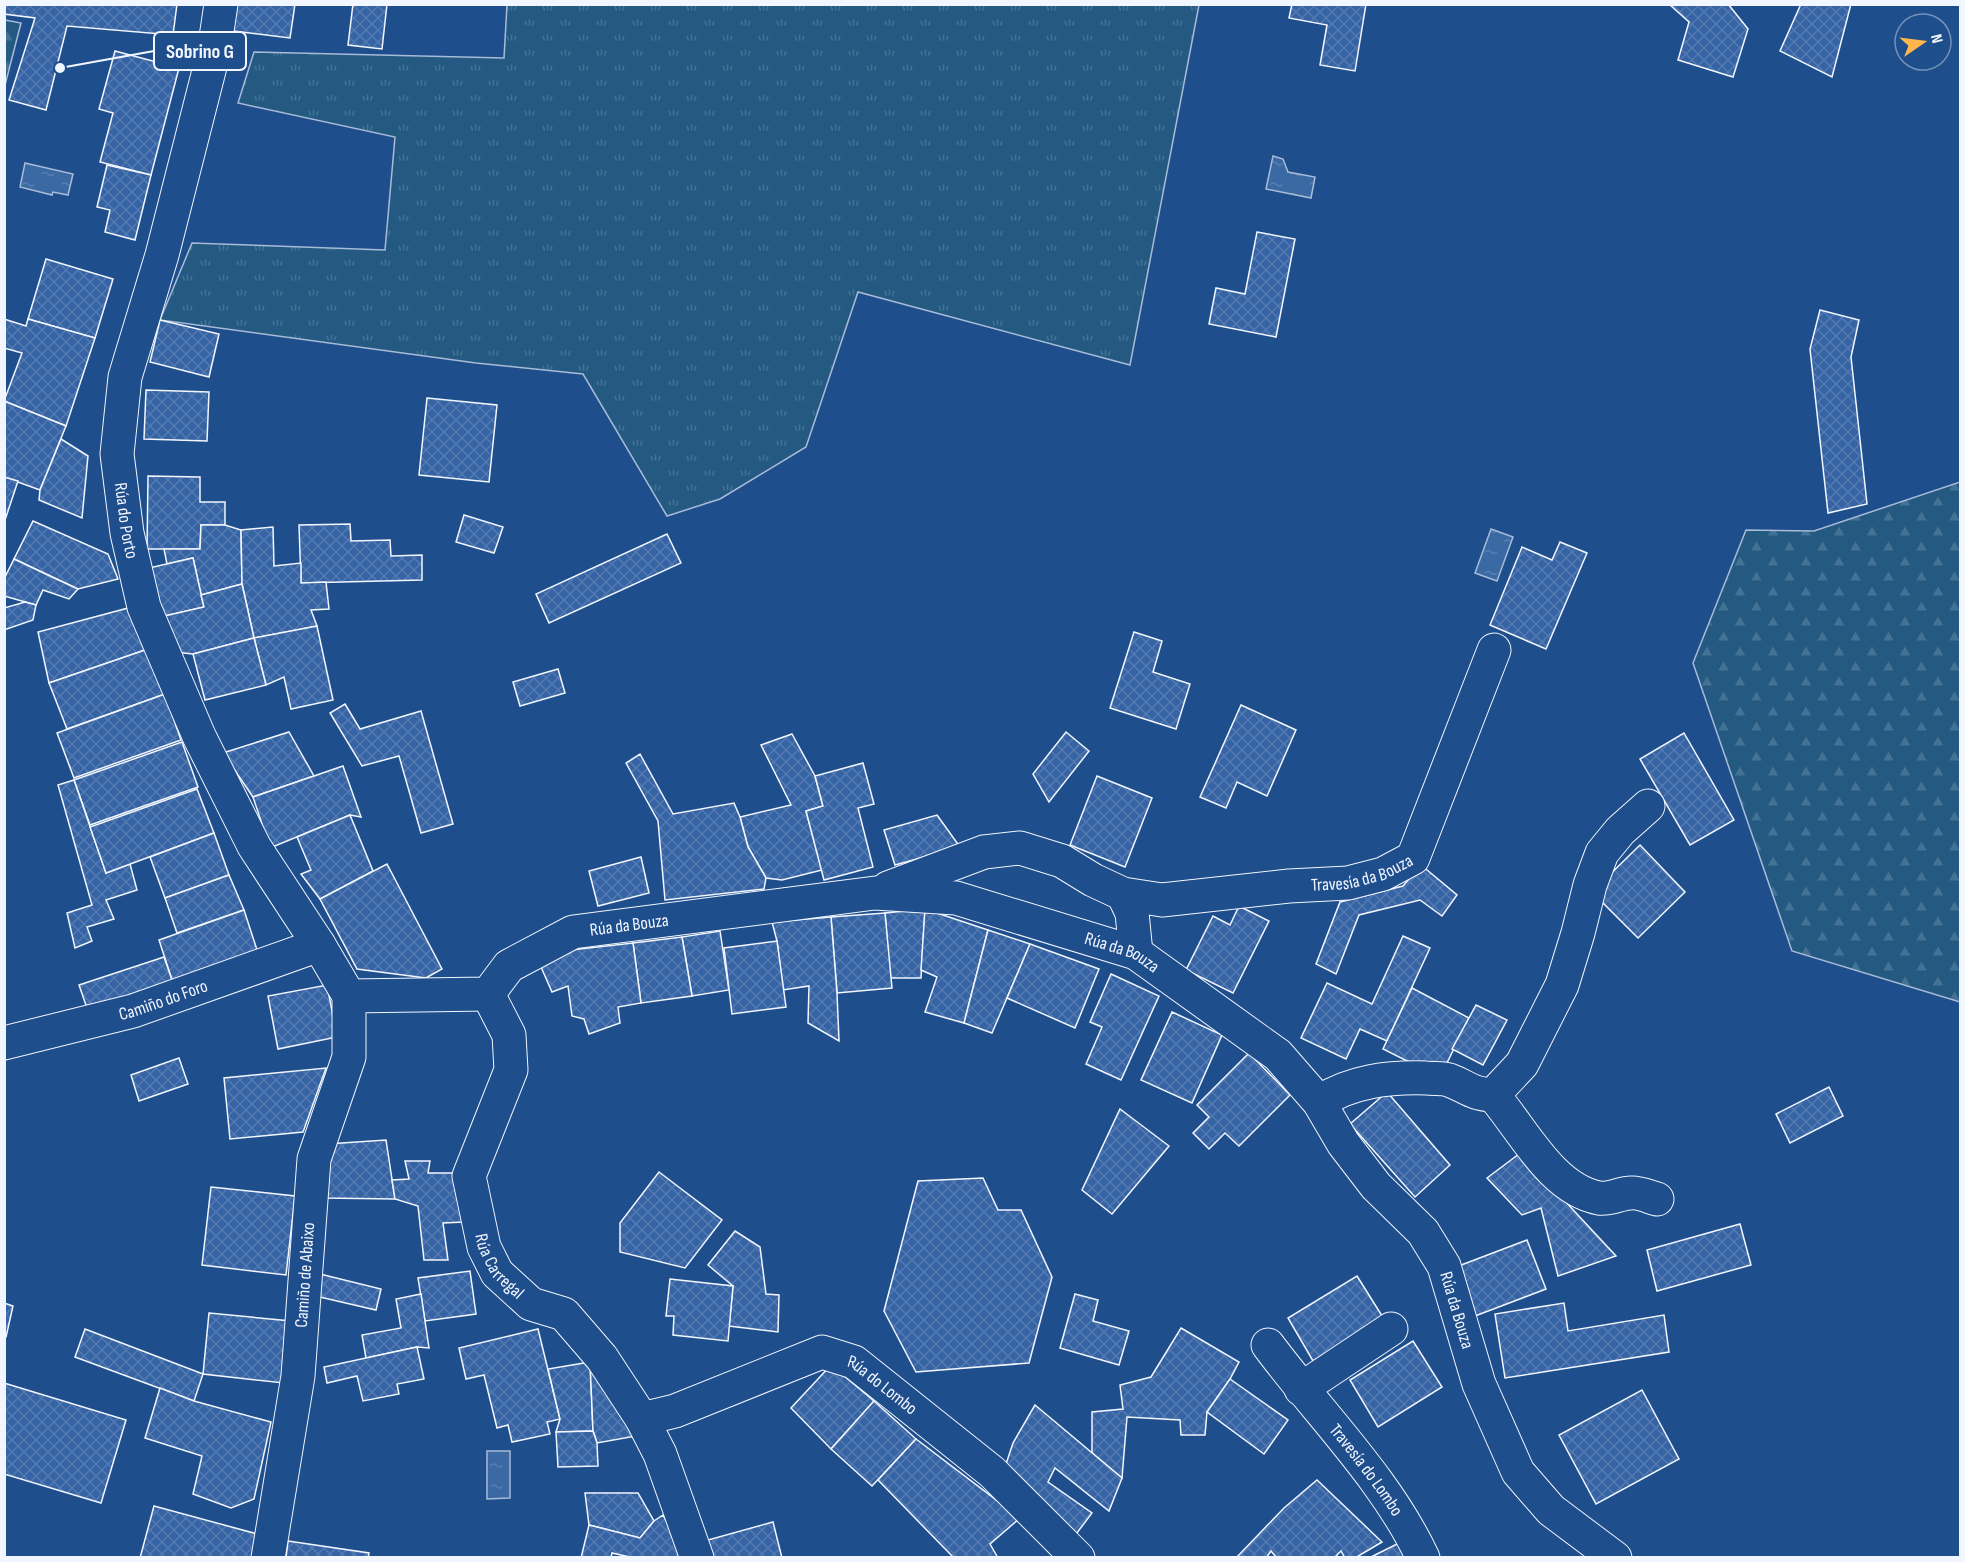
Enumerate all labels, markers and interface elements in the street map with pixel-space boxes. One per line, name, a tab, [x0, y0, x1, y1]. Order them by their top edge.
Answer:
north arrow	[1893, 12, 1953, 72]
callout: Sobrino G	[154, 32, 246, 70]
text: N	[1926, 32, 1946, 45]
text: Sobrino G	[166, 40, 234, 64]
street label: Rúa do Porto	[110, 481, 143, 561]
street label: Travesía da Bouza	[1310, 850, 1416, 895]
street label: Rúa da Bouza	[588, 909, 670, 940]
street label: Rúa da Bouza	[1082, 927, 1164, 977]
street label: Camiño do Foro	[117, 975, 210, 1025]
street label: Camiño de Abaixo	[291, 1222, 319, 1328]
street label: Rúa Carregal	[471, 1232, 528, 1303]
street label: Rúa da Bouza	[1436, 1269, 1478, 1351]
street label: Rúa do Lombo	[845, 1350, 922, 1419]
street label: Travesía do Lombo	[1325, 1419, 1408, 1520]

